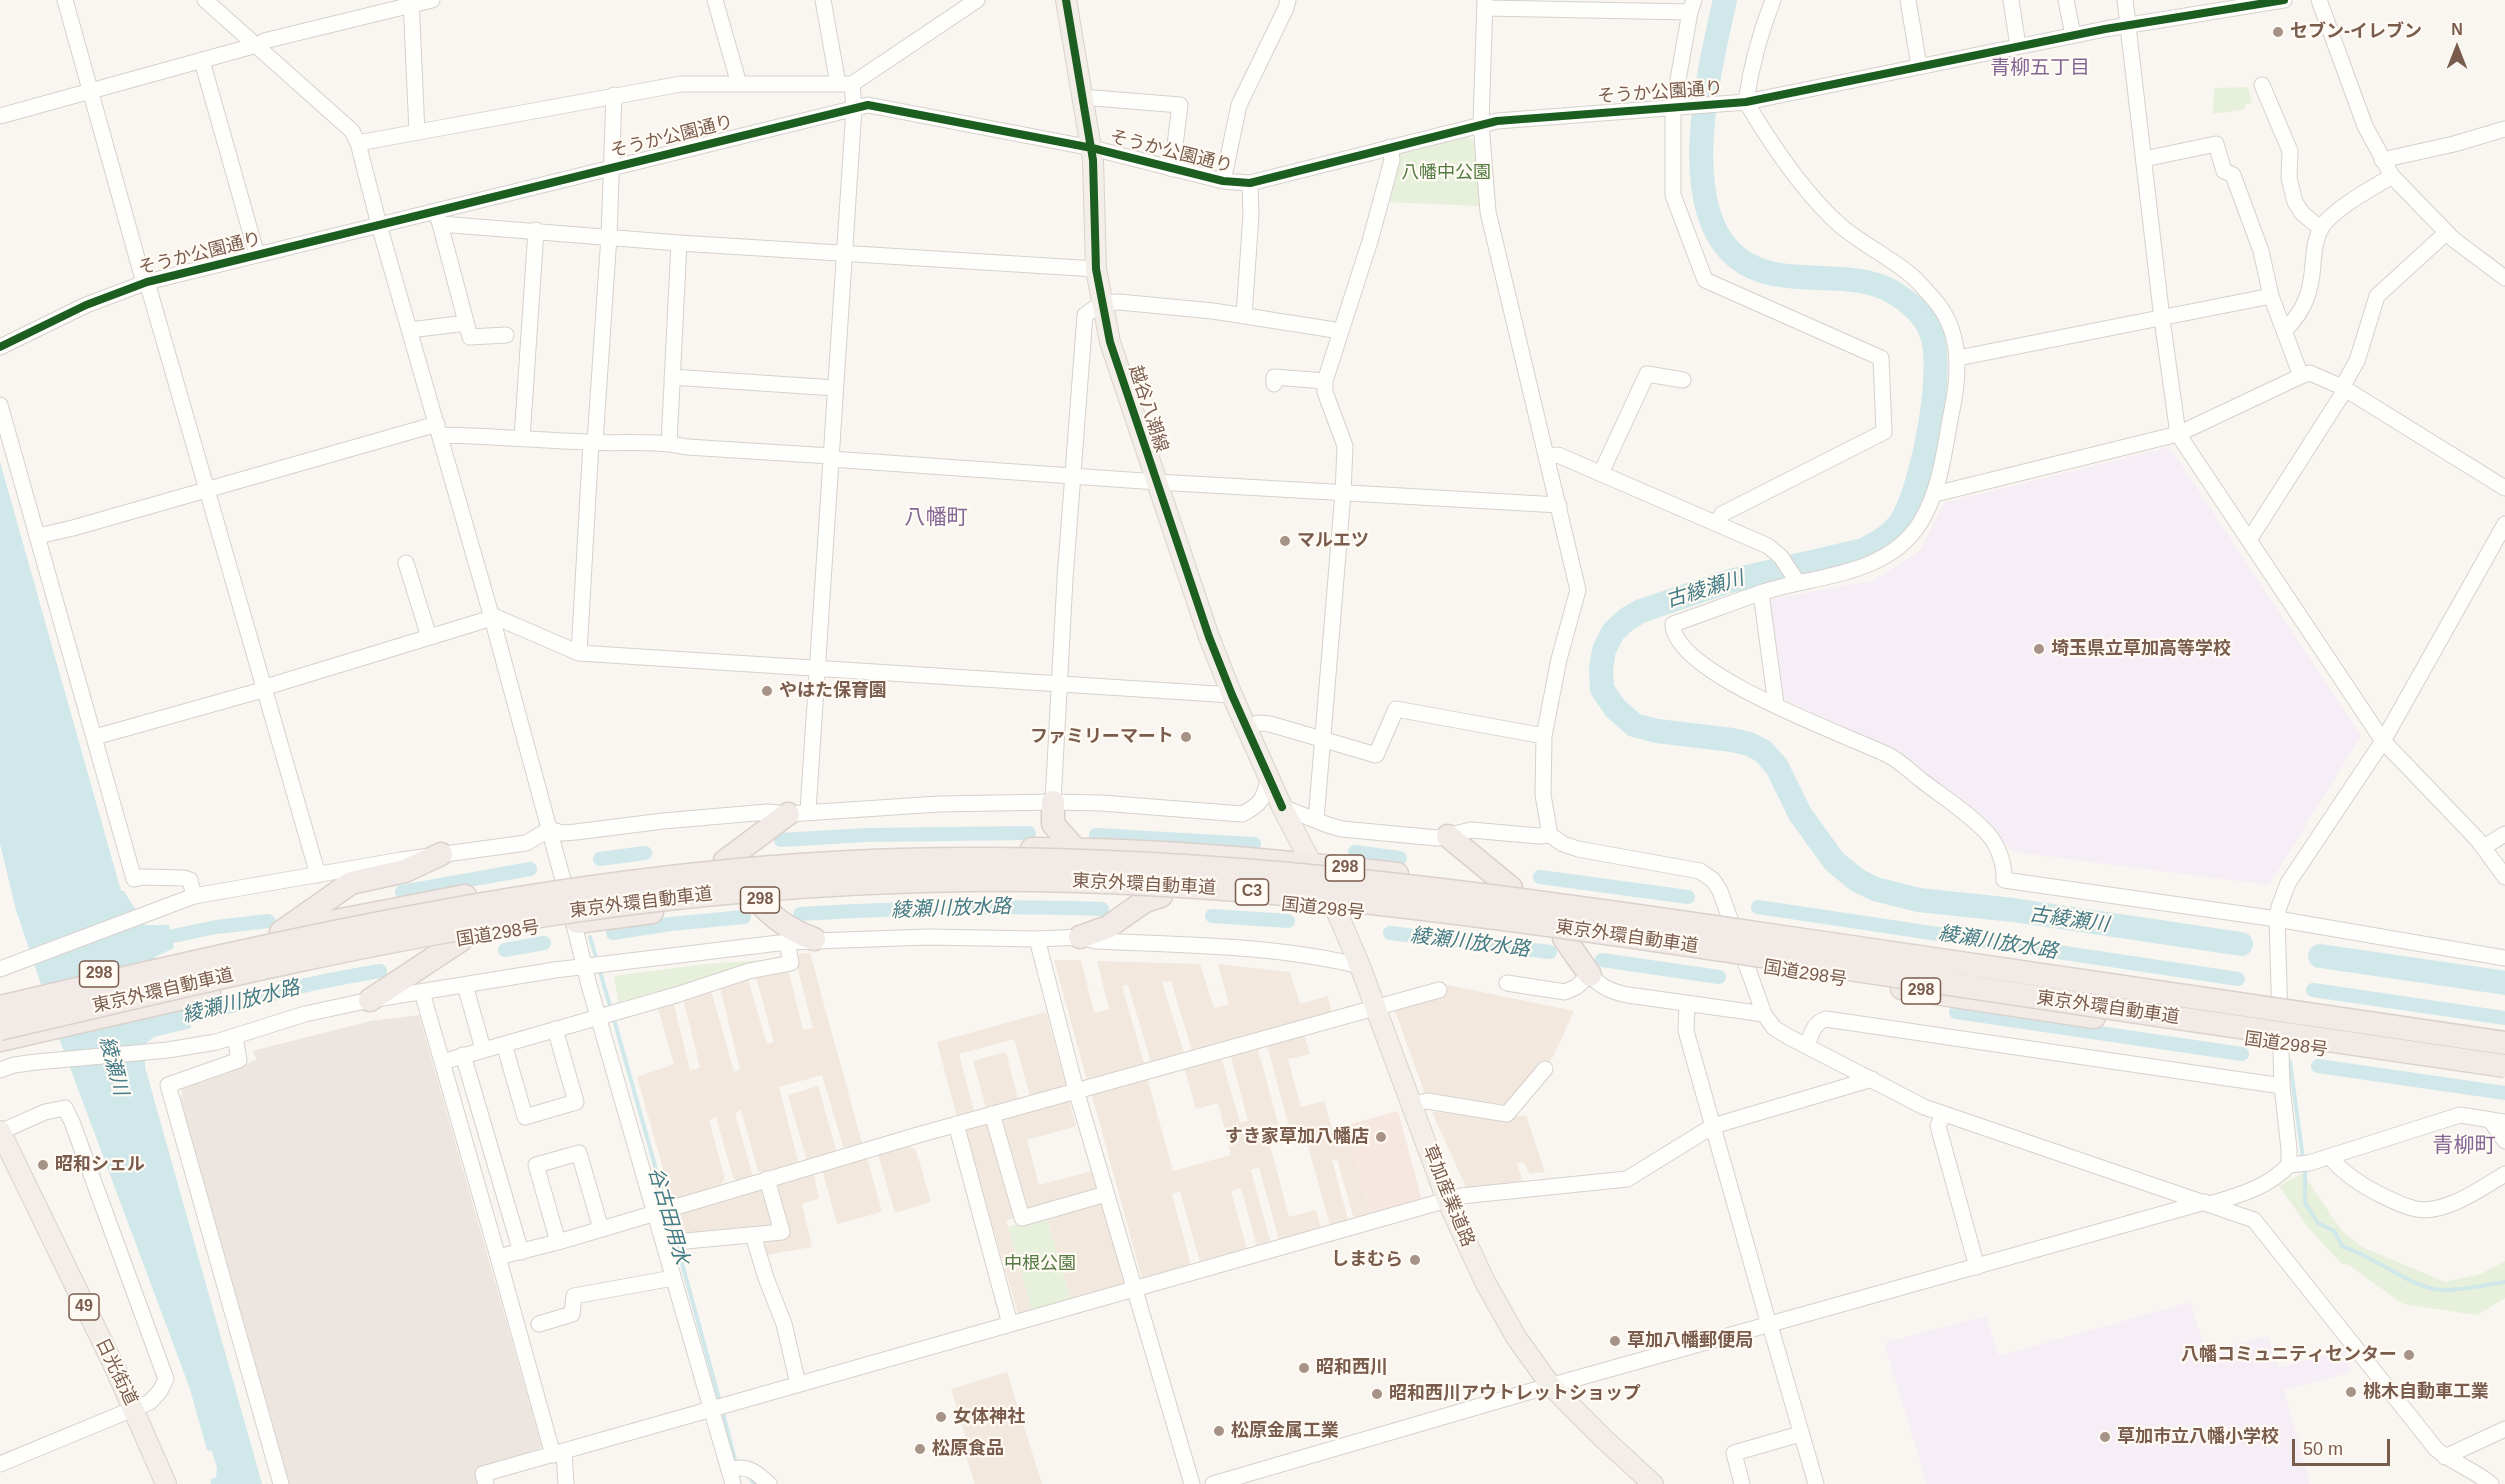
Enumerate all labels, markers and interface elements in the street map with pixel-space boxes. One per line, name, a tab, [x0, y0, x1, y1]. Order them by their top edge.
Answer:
north arrow	[2427, 18, 2487, 78]
place label: セブン-イレブン	[2290, 21, 2422, 43]
text: N	[2451, 21, 2463, 38]
marker: セブン-イレブン	[2271, 25, 2285, 39]
district label: 青柳五丁目	[1990, 56, 2090, 80]
street label: そうか公園通り	[1596, 78, 1724, 108]
street label: そうか公園通り	[608, 111, 736, 163]
street label: そうか公園通り	[1107, 126, 1235, 178]
park label: 八幡中公園	[1401, 162, 1491, 184]
street label: そうか公園通り	[136, 228, 264, 280]
street label: 越谷八潮線	[1124, 363, 1172, 455]
district label: 八幡町	[905, 505, 967, 531]
place label: マルエツ	[1297, 530, 1369, 552]
marker: マルエツ	[1278, 534, 1292, 548]
water label: 古綾瀬川	[1663, 567, 1747, 613]
place label: 埼玉県立草加高等学校	[2051, 638, 2231, 660]
marker: 埼玉県立草加高等学校	[2032, 642, 2046, 656]
place label: やはた保育園	[779, 680, 887, 702]
marker: やはた保育園	[760, 684, 774, 698]
place label: ファミリーマート	[1030, 726, 1174, 748]
marker: ファミリーマート	[1179, 730, 1193, 744]
road number: 298	[1326, 855, 1364, 881]
street label: 東京外環自動車道	[1072, 870, 1216, 900]
road number: C3	[1236, 879, 1268, 905]
street label: 東京外環自動車道	[568, 884, 714, 922]
road number: 298	[740, 887, 780, 913]
street label: 国道298号	[1280, 894, 1366, 924]
water label: 綾瀬川放水路	[891, 895, 1011, 923]
water label: 古綾瀬川	[2028, 903, 2110, 937]
street label: 東京外環自動車道	[1554, 916, 1700, 958]
street label: 国道298号	[455, 917, 541, 951]
water label: 綾瀬川放水路	[1937, 922, 2059, 964]
water label: 綾瀬川放水路	[1409, 924, 1531, 962]
street label: 国道298号	[1762, 957, 1848, 991]
road number: 298	[80, 961, 118, 987]
street label: 東京外環自動車道	[90, 964, 236, 1018]
water label: 綾瀬川放水路	[180, 976, 302, 1028]
road number: 298	[1902, 978, 1940, 1004]
street label: 東京外環自動車道	[2035, 987, 2181, 1029]
street label: 国道298号	[2243, 1028, 2329, 1062]
water label: 綾瀬川	[94, 1034, 132, 1098]
place label: すき家草加八幡店	[1225, 1126, 1369, 1148]
marker: すき家草加八幡店	[1374, 1130, 1388, 1144]
district label: 青柳町	[2433, 1133, 2495, 1159]
street label: 草加産業道路	[1418, 1142, 1478, 1250]
place label: 昭和シェル	[55, 1154, 145, 1176]
marker: 昭和シェル	[36, 1158, 50, 1172]
water label: 谷古田用水	[643, 1165, 693, 1267]
place label: しまむら	[1331, 1249, 1403, 1271]
park label: 中根公園	[1004, 1253, 1076, 1275]
marker: しまむら	[1408, 1253, 1422, 1267]
road number: 49	[69, 1294, 99, 1320]
place label: 草加八幡郵便局	[1627, 1330, 1753, 1352]
marker: 草加八幡郵便局	[1608, 1334, 1622, 1348]
street label: 日光街道	[91, 1335, 141, 1409]
place label: 八幡コミュニティセンター	[2181, 1344, 2397, 1366]
marker: 八幡コミュニティセンター	[2402, 1348, 2416, 1362]
place label: 昭和西川	[1316, 1357, 1388, 1379]
marker: 昭和西川	[1297, 1361, 1311, 1375]
place label: 桃木自動車工業	[2363, 1381, 2489, 1403]
place label: 昭和西川アウトレットショップ	[1389, 1383, 1641, 1405]
marker: 桃木自動車工業	[2344, 1385, 2358, 1399]
marker: 昭和西川アウトレットショップ	[1370, 1387, 1384, 1401]
place label: 女体神社	[953, 1406, 1025, 1428]
marker: 女体神社	[934, 1410, 948, 1424]
place label: 松原金属工業	[1231, 1420, 1339, 1442]
marker: 松原金属工業	[1212, 1424, 1226, 1438]
place label: 草加市立八幡小学校	[2117, 1426, 2279, 1448]
scale bar	[2295, 1427, 2392, 1465]
marker: 草加市立八幡小学校	[2098, 1430, 2112, 1444]
place label: 松原食品	[932, 1438, 1004, 1460]
text: 50 m	[2303, 1439, 2343, 1459]
marker: 松原食品	[913, 1442, 927, 1456]

